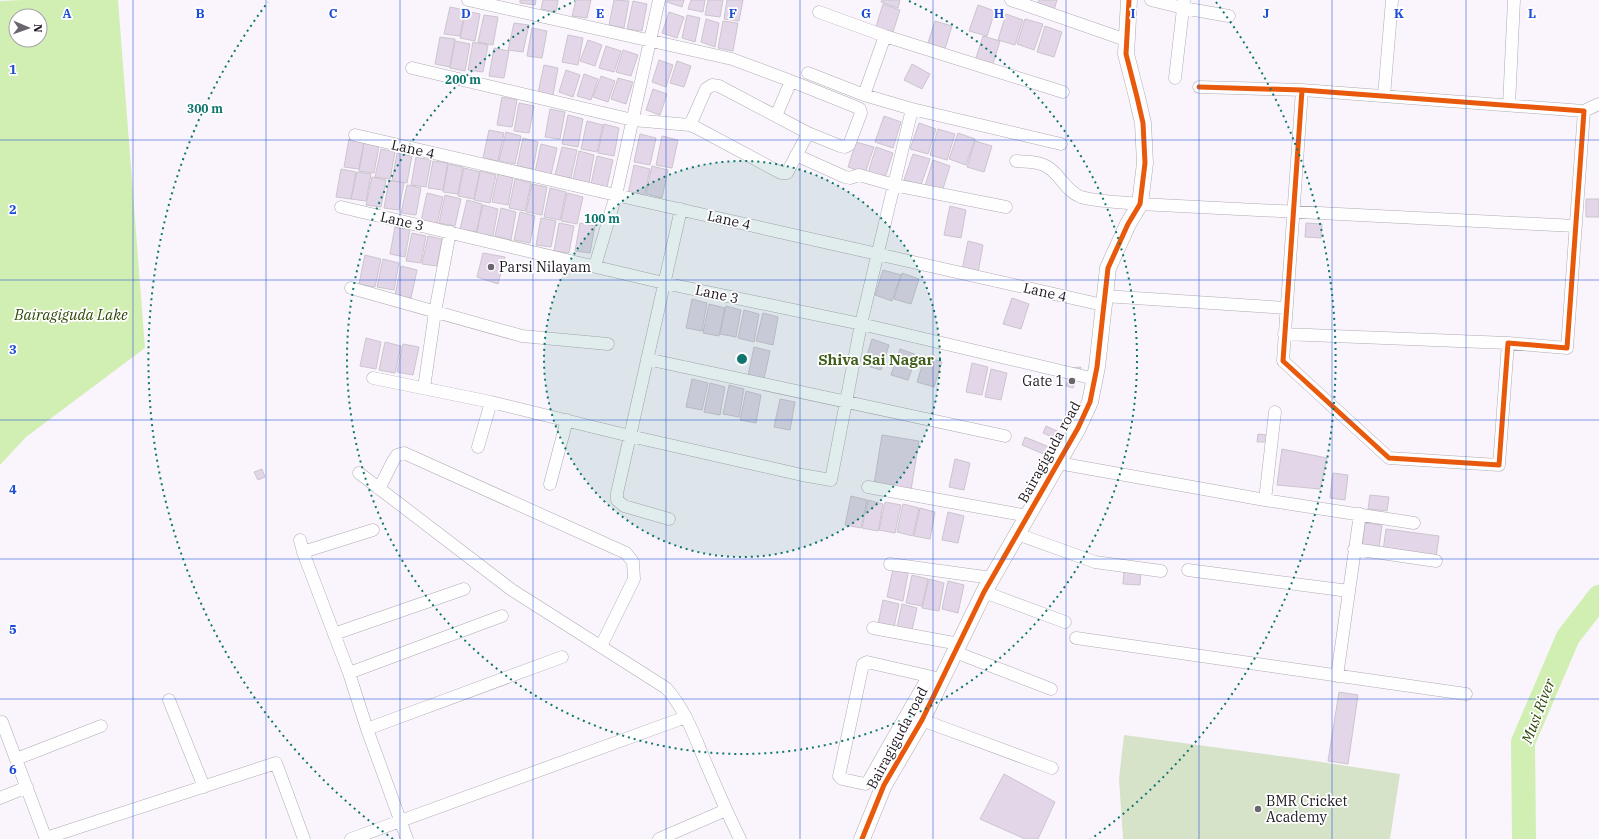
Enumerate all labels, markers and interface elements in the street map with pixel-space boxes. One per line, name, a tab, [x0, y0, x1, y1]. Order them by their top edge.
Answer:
text: A	[62, 5, 72, 22]
text: B	[195, 5, 205, 22]
text: C	[329, 5, 338, 22]
text: D	[461, 5, 471, 22]
text: E	[596, 5, 604, 22]
text: F	[729, 5, 737, 22]
text: G	[861, 5, 871, 22]
text: H	[994, 5, 1005, 22]
text: I	[1131, 5, 1136, 22]
text: J	[1263, 5, 1270, 22]
text: K	[1394, 5, 1404, 22]
text: L	[1528, 5, 1536, 22]
north arrow	[8, 8, 48, 48]
text: N	[31, 24, 45, 33]
text: 1	[9, 61, 17, 78]
text: 200 m	[445, 72, 481, 87]
text: 300 m	[187, 101, 223, 116]
street label: Lane 4	[390, 135, 436, 163]
text: 2	[9, 201, 17, 218]
street label: Lane 4	[706, 206, 752, 234]
street label: Lane 3	[379, 207, 425, 235]
text: 100 m	[584, 211, 620, 226]
place label: Parsi Nilayam	[499, 258, 591, 276]
marker: Parsi Nilayam	[486, 262, 496, 272]
street label: Lane 4	[1022, 278, 1068, 306]
street label: Lane 3	[694, 281, 740, 307]
water label: Bairagiguda Lake	[13, 305, 128, 324]
text: 3	[9, 341, 17, 358]
district label: Shiva Sai Nagar	[818, 350, 934, 369]
centre of rings	[735, 352, 749, 366]
place label: Gate 1	[1022, 372, 1064, 390]
marker: Gate 1	[1067, 376, 1077, 386]
street label: Bairagiguda road	[1014, 398, 1085, 506]
text: 4	[9, 481, 17, 498]
text: 5	[9, 621, 17, 638]
water label: Musi River	[1517, 676, 1559, 747]
street label: Bairagiguda road	[862, 683, 932, 792]
text: 6	[9, 761, 17, 778]
place label: BMR Cricket Academy	[1266, 792, 1347, 826]
marker: BMR Cricket Academy	[1253, 804, 1263, 814]

